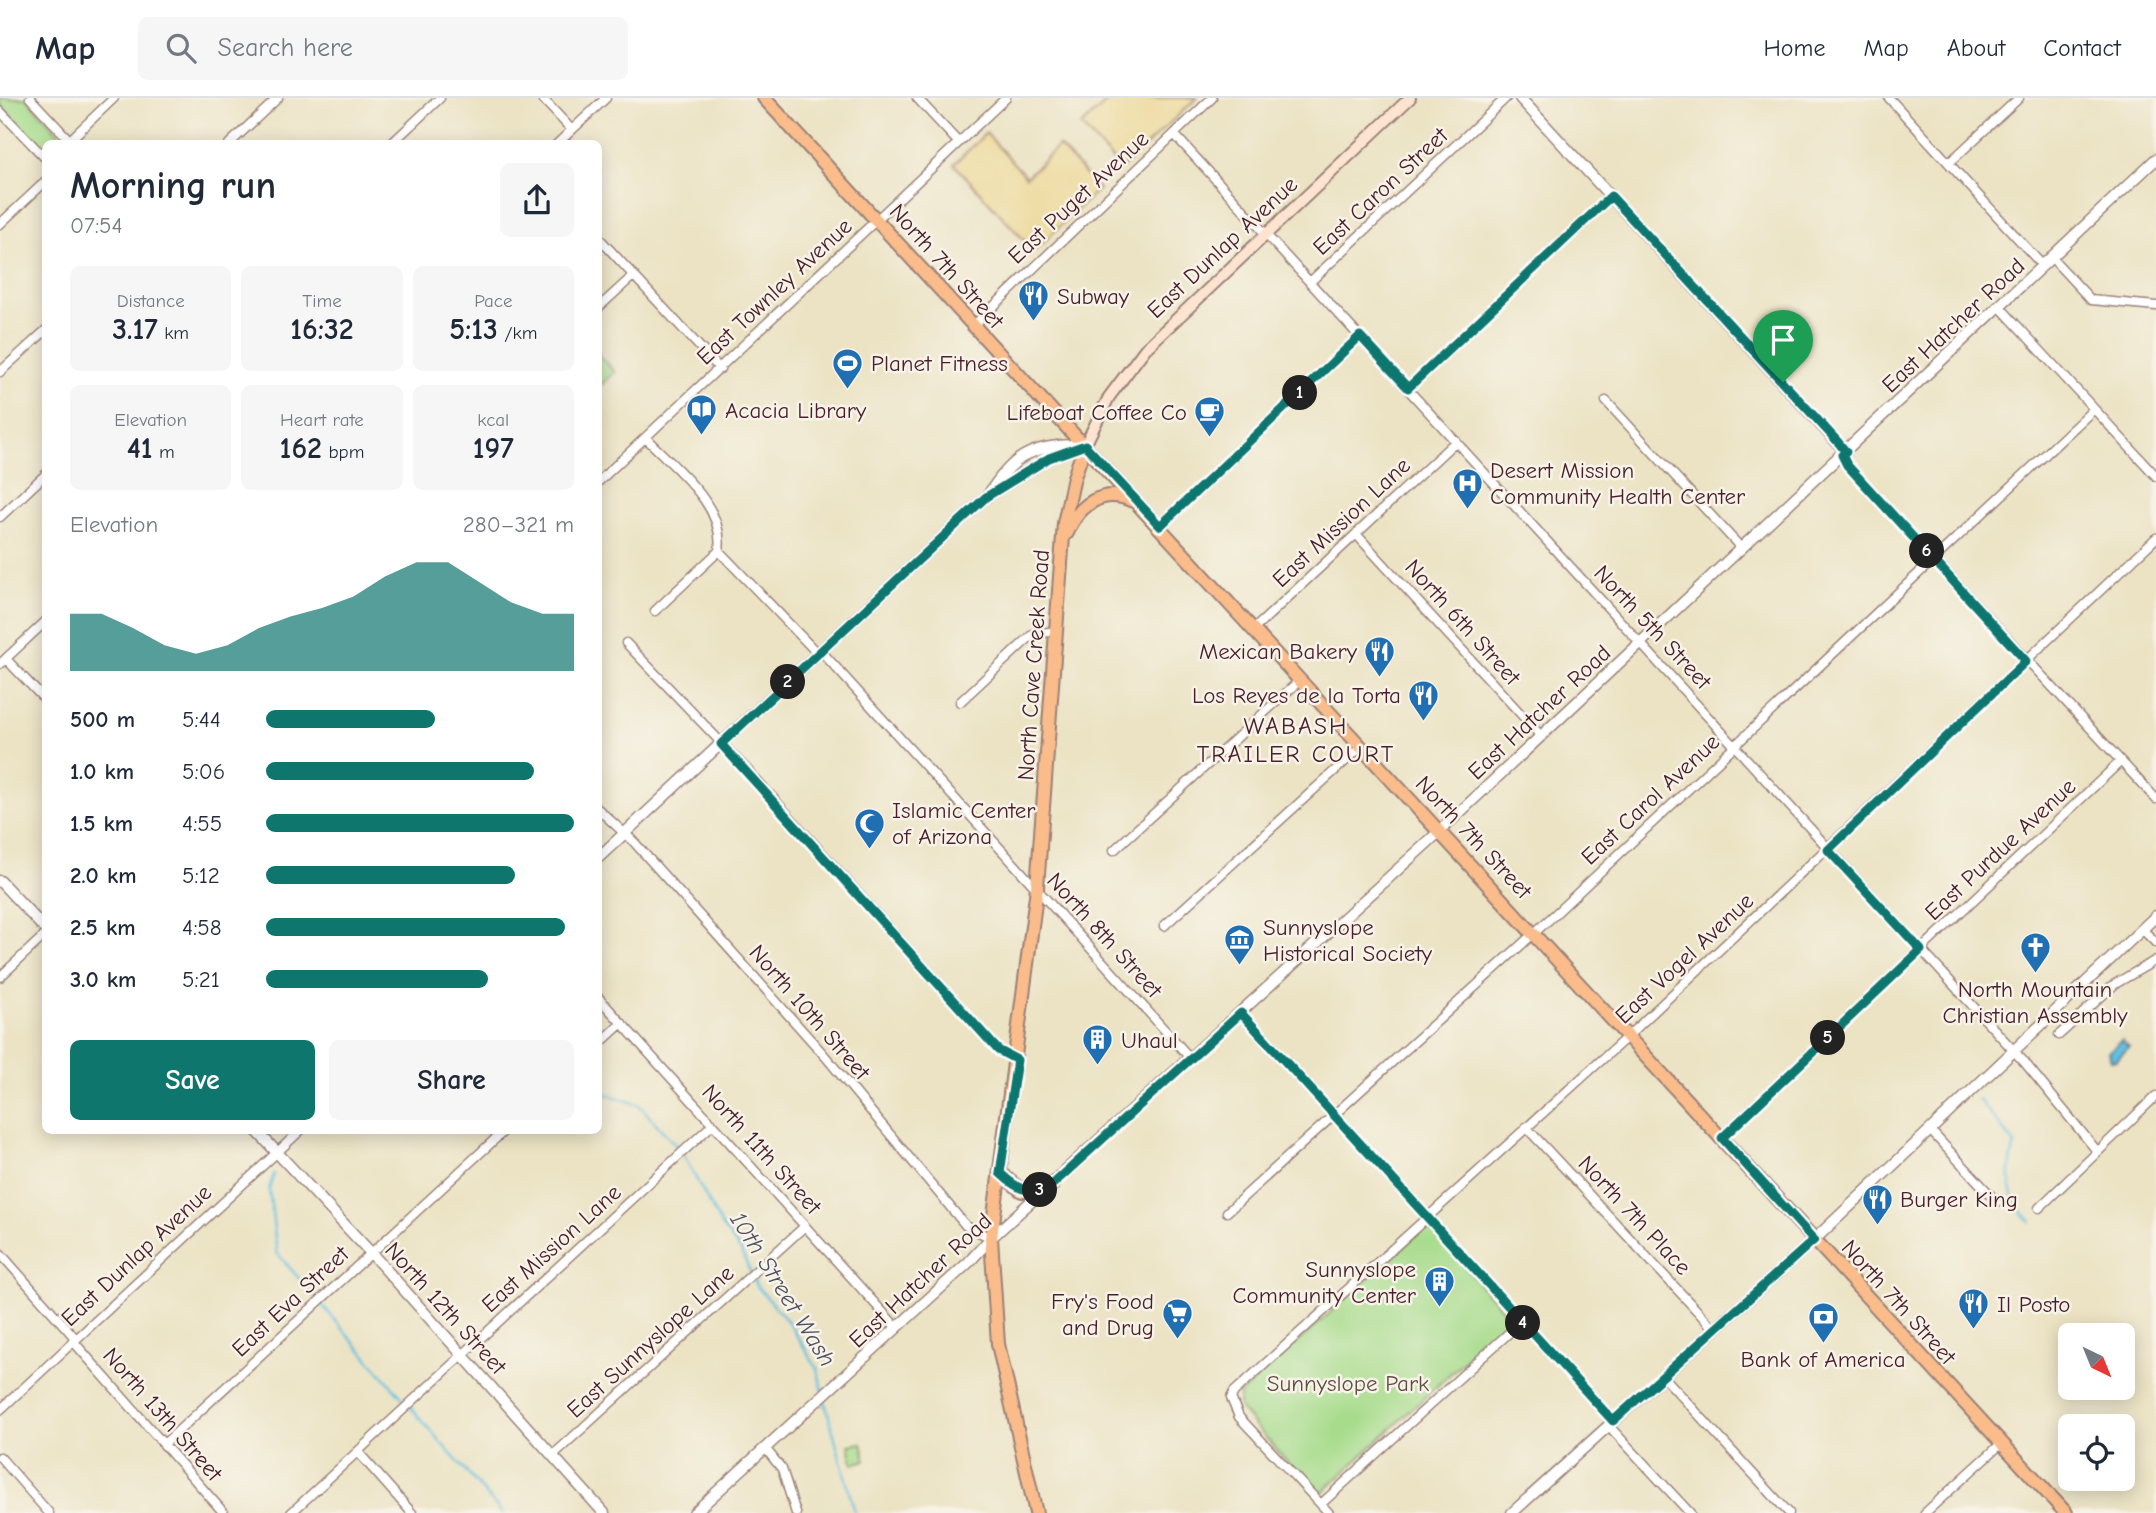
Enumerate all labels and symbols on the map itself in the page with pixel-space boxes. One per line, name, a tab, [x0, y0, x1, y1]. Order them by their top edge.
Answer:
street label: East Caron Street	[1307, 121, 1454, 261]
street label: East Puget Avenue	[1003, 125, 1154, 269]
street label: East Dunlap Avenue	[1142, 171, 1303, 324]
street label: North 7th Street	[884, 199, 1010, 335]
street label: East Townley Avenue	[691, 212, 858, 370]
street label: East Hatcher Road	[1876, 252, 2030, 398]
restaurant icon: Subway	[1017, 279, 1051, 323]
place label: Subway	[1057, 283, 1130, 310]
pin	[1753, 310, 1813, 382]
sports icon: Planet Fitness	[831, 346, 865, 390]
place label: Planet Fitness	[871, 350, 1008, 377]
pin: 1	[1282, 376, 1318, 410]
library icon: Acacia Library	[685, 393, 719, 437]
cafe icon: Lifeboat Coffee Co	[1193, 395, 1227, 439]
place label: Acacia Library	[725, 397, 867, 424]
place label: Lifeboat Coffee Co	[1007, 399, 1187, 426]
street label: East Mission Lane	[1267, 452, 1416, 593]
place label: Desert Mission Community Health Center	[1490, 457, 1746, 510]
hospital icon: Desert Mission Community Health Center	[1450, 466, 1484, 510]
pin: 6	[1910, 533, 1944, 568]
street label: North Cave Creek Road	[1012, 549, 1055, 782]
street label: North 6th Street	[1399, 554, 1527, 692]
street label: North 5th Street	[1588, 560, 1718, 696]
restaurant icon: Mexican Bakery	[1363, 634, 1397, 678]
place label: Mexican Bakery	[1199, 638, 1358, 665]
street label: East Hatcher Road	[1462, 639, 1616, 785]
pin: 2	[770, 664, 806, 700]
restaurant icon: Los Reyes de la Torta	[1407, 678, 1441, 722]
place label: Los Reyes de la Torta	[1192, 682, 1401, 709]
district label: WABASH TRAILER COURT	[1197, 712, 1395, 768]
street label: East Carol Avenue	[1576, 728, 1725, 870]
street label: North 7th Street	[1410, 770, 1538, 905]
street label: East Purdue Avenue	[1920, 773, 2081, 926]
place label: Islamic Center of Arizona	[892, 797, 1036, 850]
mosque icon: Islamic Center of Arizona	[852, 806, 886, 850]
street label: North 8th Street	[1041, 867, 1169, 1005]
street label: East Vogel Avenue	[1610, 887, 1759, 1029]
place label: Sunnyslope Historical Society	[1263, 914, 1433, 967]
museum icon: Sunnyslope Historical Society	[1223, 923, 1257, 967]
church icon: North Mountain Christian Assembly	[2018, 931, 2052, 975]
street label: North 10th Street	[744, 939, 877, 1087]
place label: North Mountain Christian Assembly	[1942, 976, 2128, 1029]
pin: 5	[1811, 1020, 1846, 1056]
building icon: Uhaul	[1081, 1023, 1115, 1067]
place label: Uhaul	[1121, 1027, 1178, 1054]
street label: North 11th Street	[696, 1079, 828, 1221]
street label: North 7th Place	[1573, 1150, 1697, 1280]
pin: 3	[1023, 1172, 1058, 1208]
street label: East Dunlap Avenue	[56, 1179, 217, 1332]
street label: East Mission Lane	[476, 1179, 627, 1318]
restaurant icon: Burger King	[1860, 1182, 1894, 1226]
place label: Burger King	[1900, 1186, 2018, 1213]
water label: 10th Street Wash	[724, 1206, 842, 1372]
street label: East Hatcher Road	[843, 1207, 997, 1353]
street label: North 7th Street	[1836, 1235, 1962, 1371]
street label: North 12th Street	[379, 1237, 513, 1381]
street label: East Eva Street	[226, 1239, 355, 1362]
place label: Sunnyslope Community Center	[1233, 1256, 1417, 1309]
street label: East Sunnyslope Lane	[561, 1259, 739, 1423]
building icon: Sunnyslope Community Center	[1422, 1265, 1456, 1309]
restaurant icon: Il Posto	[1957, 1287, 1991, 1331]
place label: Fry's Food and Drug	[1051, 1288, 1154, 1341]
place label: Il Posto	[1997, 1291, 2070, 1318]
supermarket icon: Fry's Food and Drug	[1160, 1297, 1194, 1341]
bank icon: Bank of America	[1806, 1301, 1840, 1345]
pin: 4	[1506, 1306, 1540, 1340]
north arrow	[2058, 1323, 2135, 1400]
street label: North 13th Street	[97, 1342, 229, 1488]
place label: Bank of America	[1740, 1346, 1906, 1373]
park label: Sunnyslope Park	[1267, 1370, 1429, 1397]

